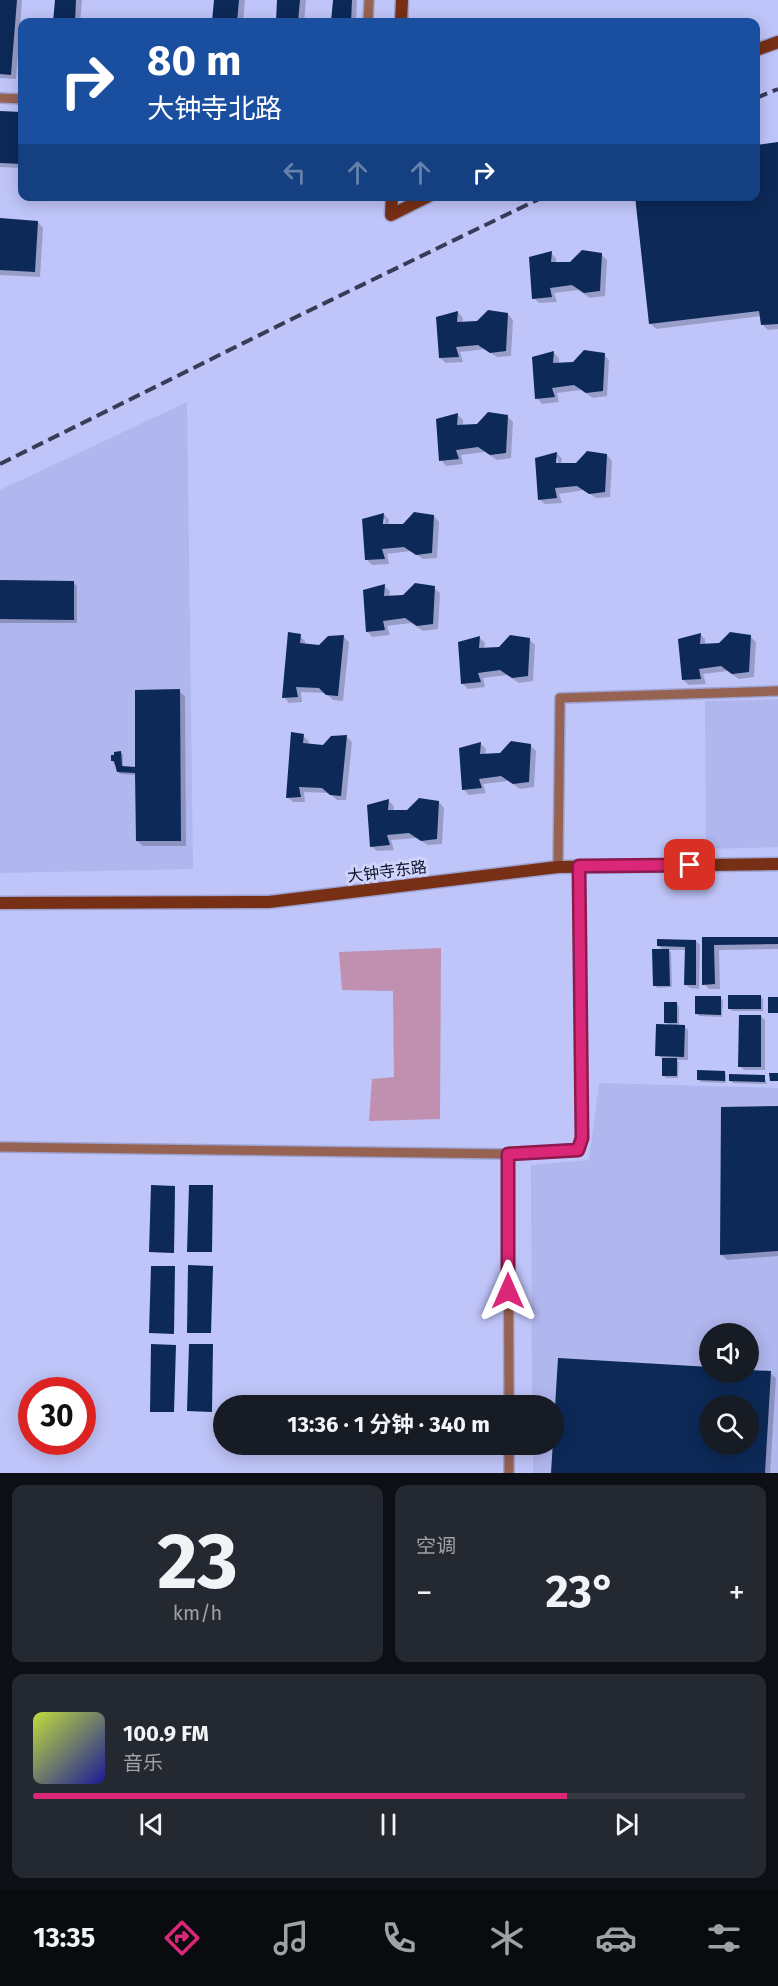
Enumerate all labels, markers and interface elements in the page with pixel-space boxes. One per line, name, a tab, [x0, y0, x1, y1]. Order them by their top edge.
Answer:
text: 80 m	[147, 36, 241, 86]
icon: right	[48, 42, 126, 120]
text: 大钟寺北路	[147, 93, 282, 125]
icon: left	[278, 156, 311, 189]
icon: ahead	[341, 156, 374, 189]
icon: ahead	[404, 156, 437, 189]
icon: right	[467, 156, 500, 189]
pin	[664, 839, 715, 890]
icon: arrive	[673, 848, 706, 881]
street label: 大钟寺东路	[346, 857, 428, 886]
position arrow	[476, 1259, 540, 1323]
map controls	[699, 1323, 759, 1455]
button: sound	[699, 1323, 759, 1383]
speed limit sign: 30	[18, 1377, 96, 1455]
button: search	[699, 1395, 759, 1455]
text: 13:36 · 1 分钟 · 340 m	[287, 1411, 490, 1438]
text: 23	[157, 1515, 238, 1609]
text: 空调	[416, 1534, 456, 1558]
text: 23°	[546, 1565, 615, 1619]
text: −	[416, 1573, 433, 1613]
text: +	[729, 1573, 745, 1613]
text: km/h	[173, 1601, 222, 1625]
text: 100.9 FM	[123, 1720, 209, 1747]
text: 音乐	[123, 1751, 163, 1775]
icon: previous	[135, 1808, 168, 1841]
icon: pause	[372, 1808, 405, 1841]
icon: next	[610, 1808, 643, 1841]
icon: directions	[161, 1917, 203, 1959]
icon: music	[270, 1917, 312, 1959]
icon: phone	[378, 1917, 420, 1959]
icon: climate	[486, 1917, 528, 1959]
icon: car	[595, 1917, 637, 1959]
icon: filters	[703, 1917, 745, 1959]
text: 13:35	[33, 1922, 95, 1954]

